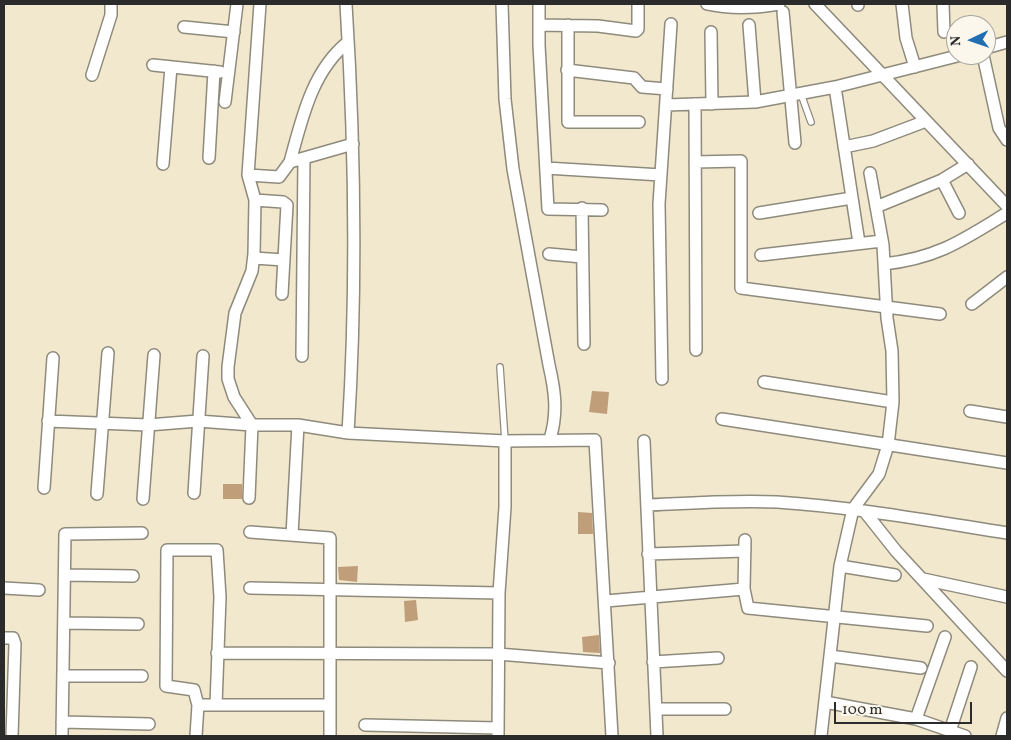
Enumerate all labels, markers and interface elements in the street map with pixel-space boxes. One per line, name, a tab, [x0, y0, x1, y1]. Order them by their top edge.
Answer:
north arrow	[946, 15, 996, 65]
text: N	[947, 35, 966, 46]
scale bar	[836, 692, 974, 724]
text: 100 m	[842, 700, 882, 721]

